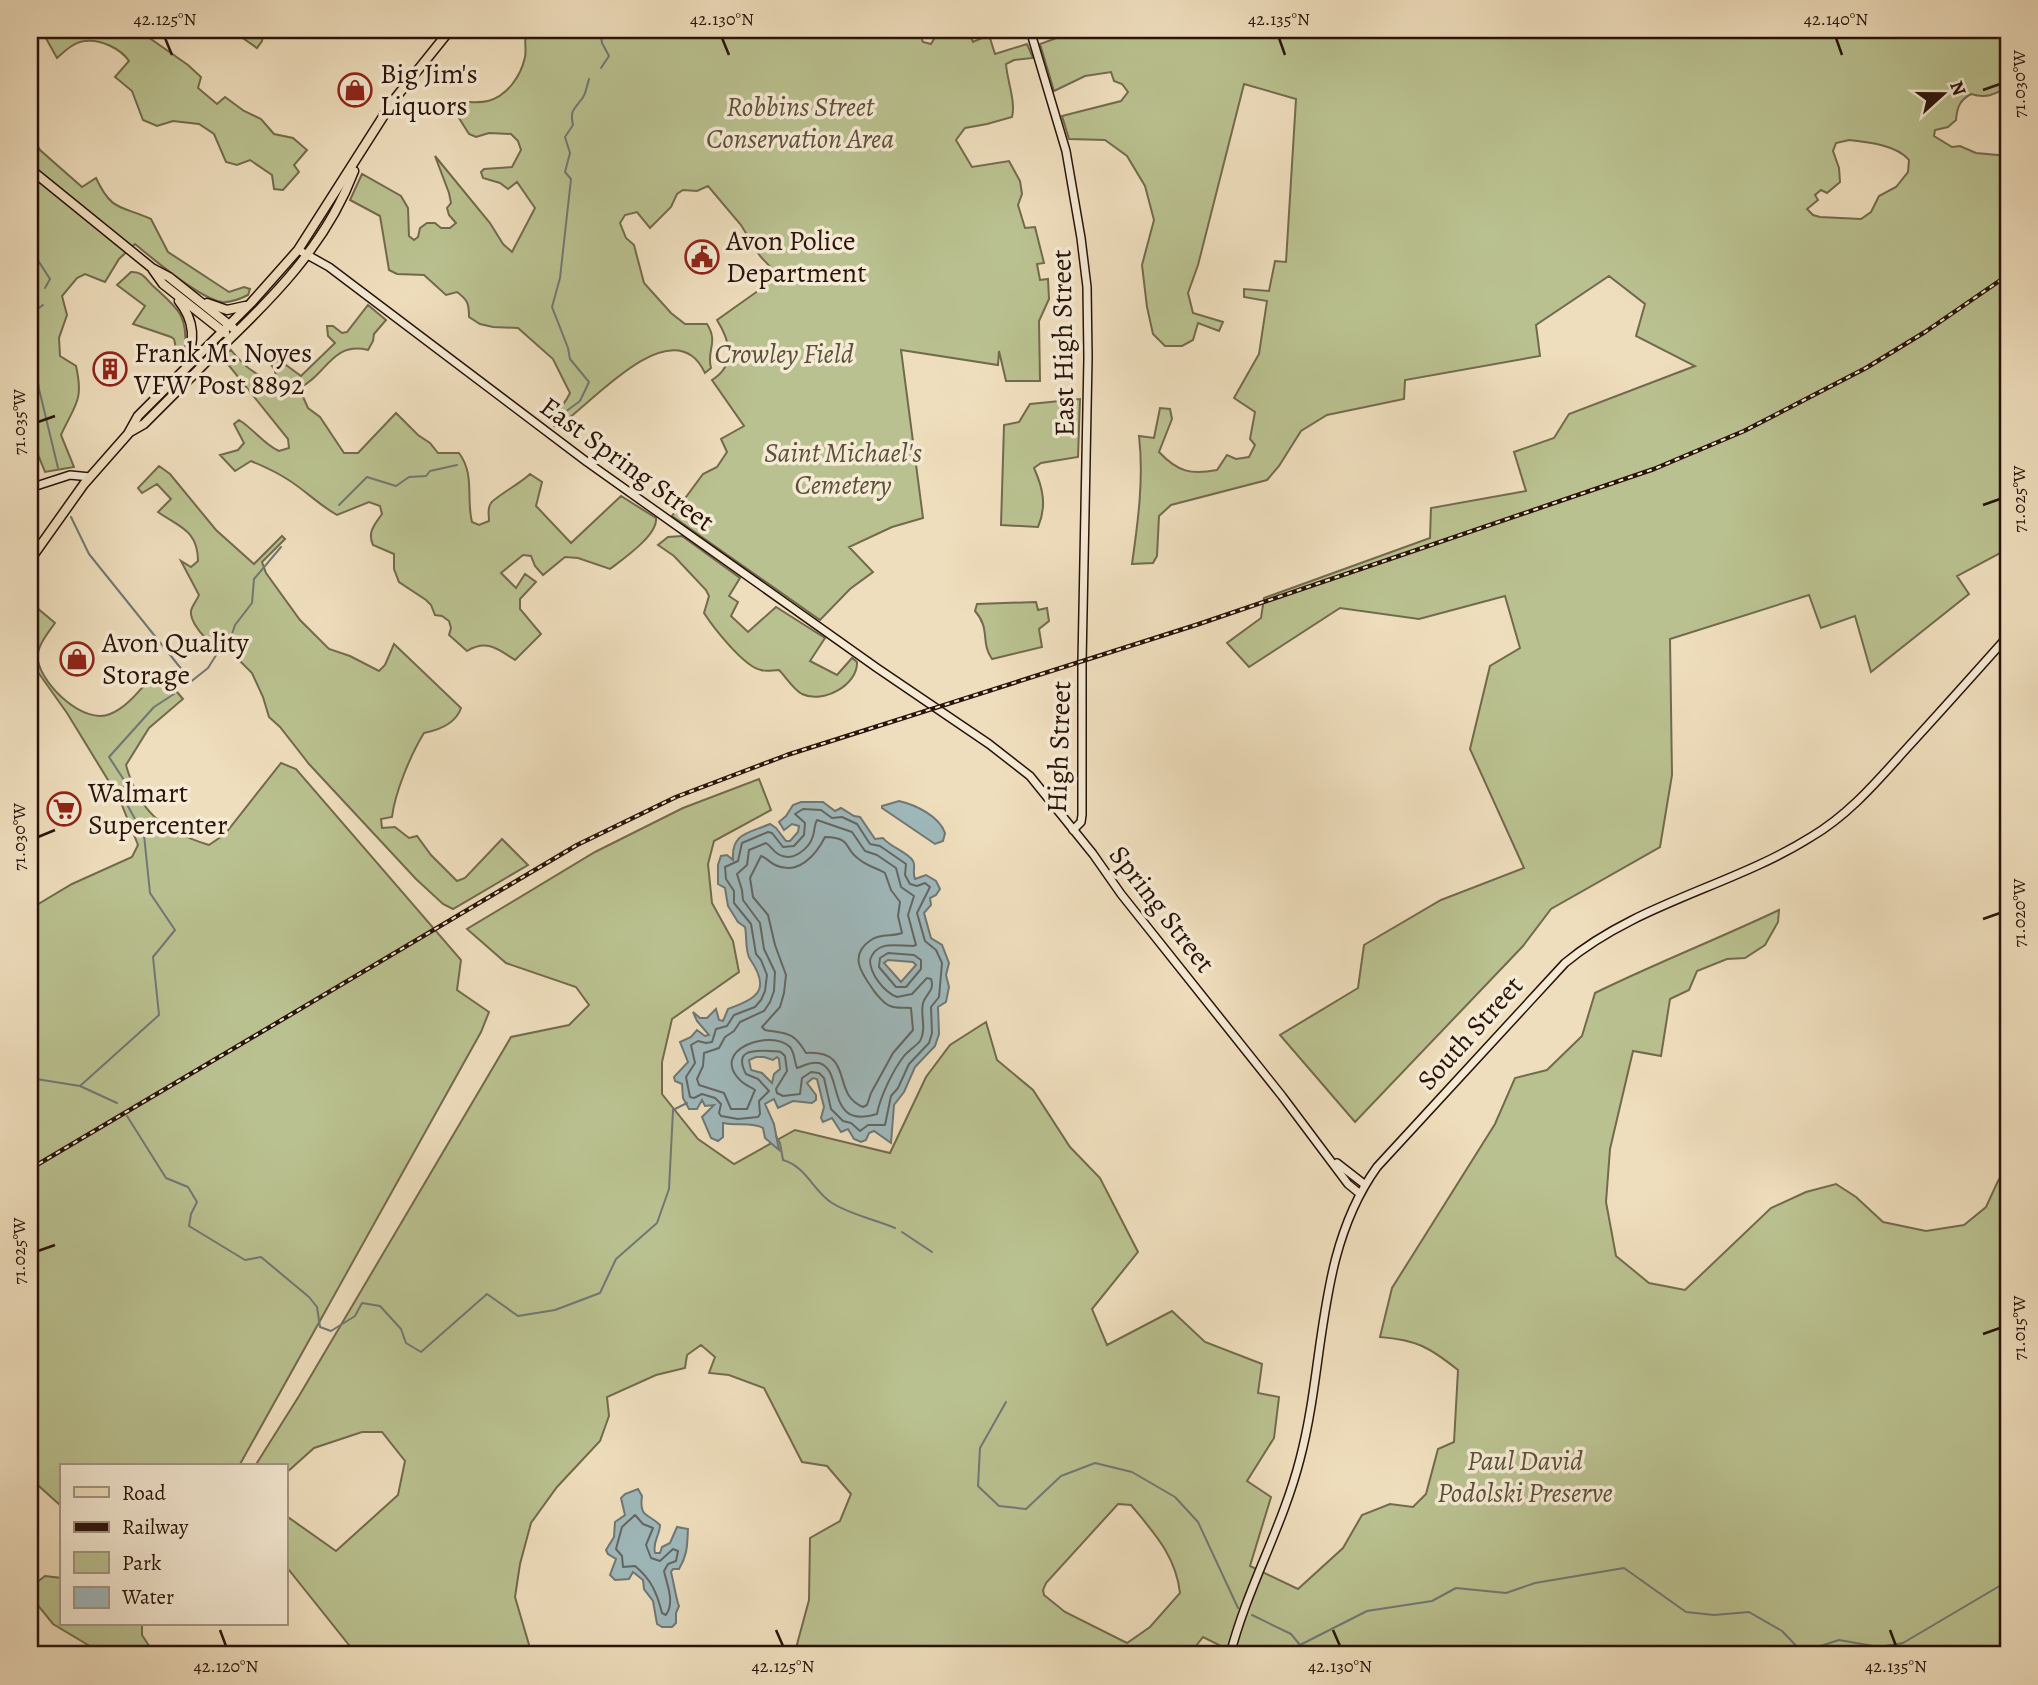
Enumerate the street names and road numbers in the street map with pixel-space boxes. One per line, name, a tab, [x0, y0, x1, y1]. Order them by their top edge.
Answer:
street label: East High Street	[1042, 249, 1084, 437]
street label: East Spring Street	[532, 388, 722, 540]
street label: High Street	[1038, 680, 1080, 814]
street label: Spring Street	[1100, 837, 1224, 981]
street label: South Street	[1408, 968, 1532, 1098]

